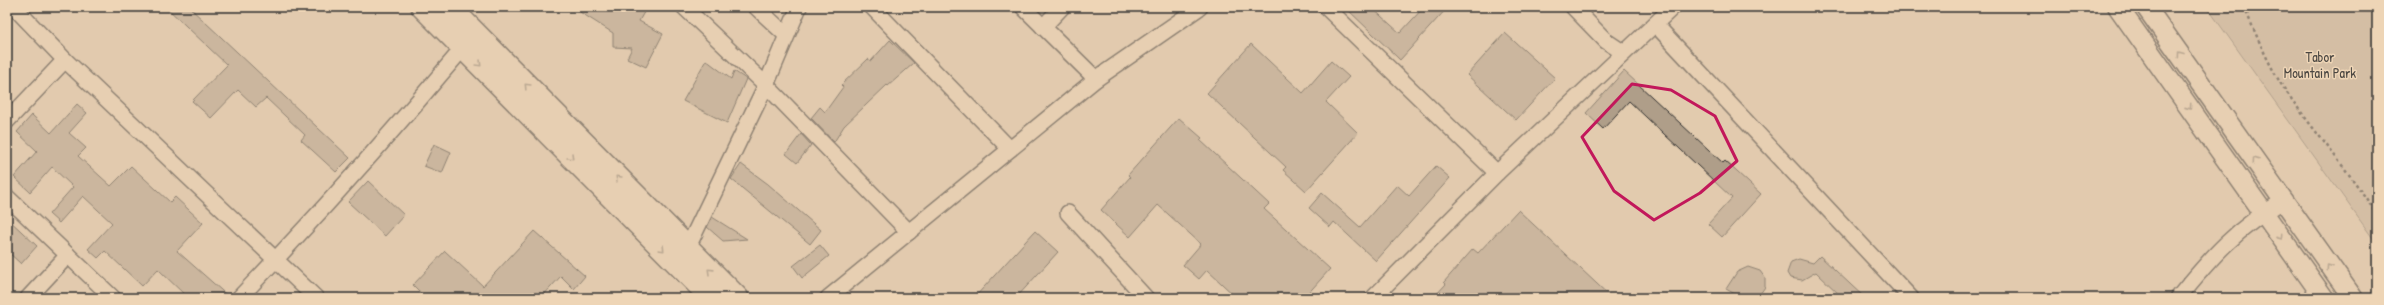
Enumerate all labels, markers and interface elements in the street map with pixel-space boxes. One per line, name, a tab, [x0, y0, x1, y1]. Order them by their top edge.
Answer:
park label: Tabor Mountain Park	[2284, 47, 2356, 82]
one-way arrow	[2177, 52, 2184, 59]
one-way arrow	[474, 59, 482, 67]
one-way arrow	[524, 83, 532, 91]
one-way arrow	[2184, 103, 2191, 110]
one-way arrow	[566, 152, 574, 160]
one-way arrow	[2253, 158, 2260, 165]
one-way arrow	[615, 175, 623, 183]
one-way arrow	[2275, 232, 2282, 239]
one-way arrow	[657, 244, 665, 252]
one-way arrow	[2327, 264, 2334, 271]
one-way arrow	[707, 268, 715, 276]

